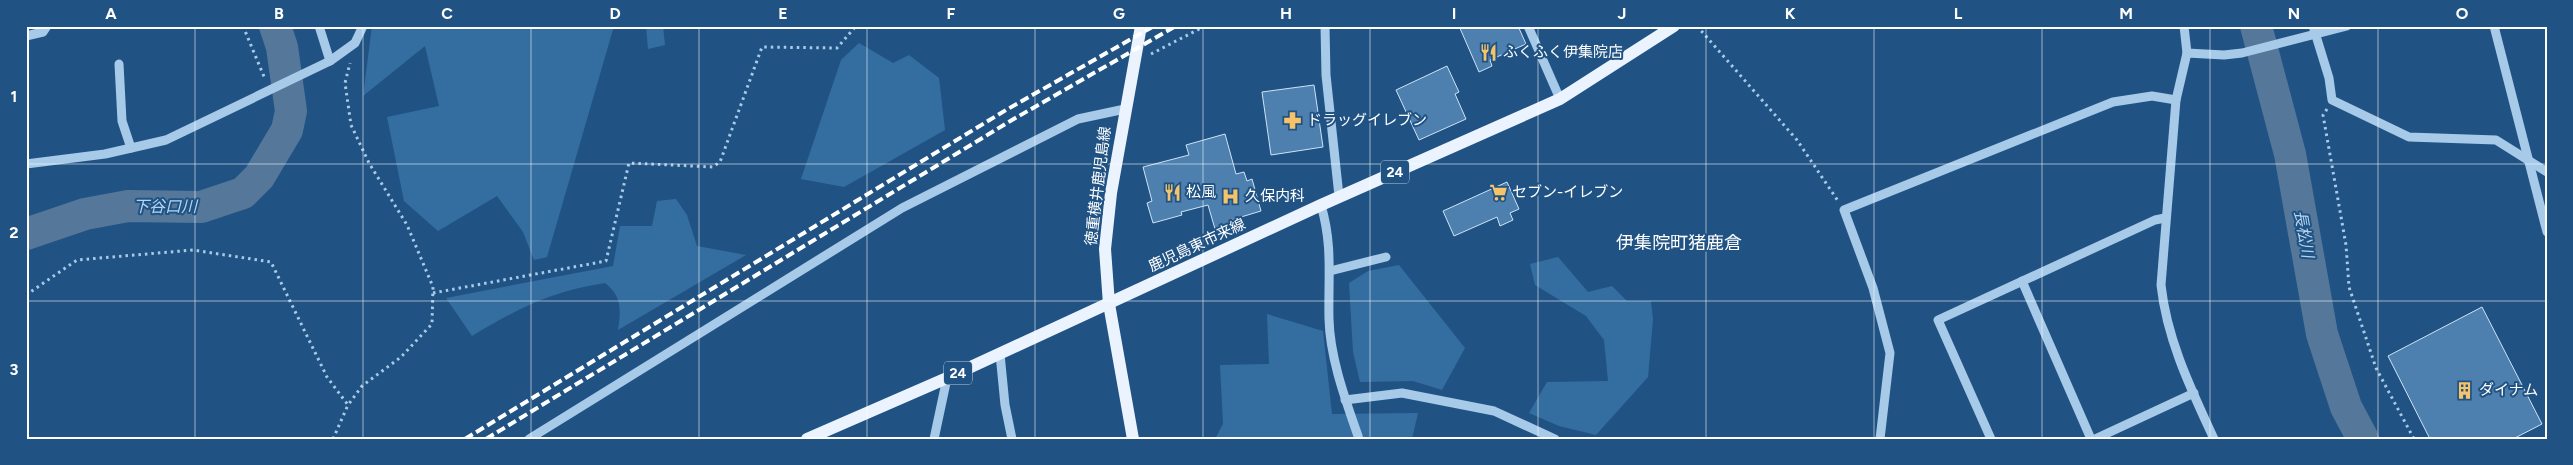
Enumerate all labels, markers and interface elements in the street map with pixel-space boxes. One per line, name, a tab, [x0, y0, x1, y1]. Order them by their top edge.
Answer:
text: A	[105, 4, 117, 23]
text: B	[274, 4, 284, 23]
text: C	[441, 4, 453, 23]
text: D	[609, 4, 621, 23]
text: E	[778, 4, 788, 23]
text: F	[947, 4, 956, 23]
text: G	[1113, 4, 1125, 23]
text: H	[1280, 4, 1292, 23]
text: I	[1452, 4, 1456, 23]
text: J	[1618, 4, 1626, 23]
text: K	[1785, 4, 1796, 23]
text: L	[1954, 4, 1963, 23]
text: M	[2119, 4, 2133, 23]
text: N	[2288, 4, 2300, 23]
text: O	[2456, 4, 2469, 23]
restaurant icon: ふくふく伊集院店	[1479, 42, 1499, 62]
place label: ふくふく伊集院店	[1503, 43, 1623, 61]
text: 1	[11, 87, 17, 106]
pharmacy icon: ドラッグイレブン	[1283, 110, 1303, 130]
place label: ドラッグイレブン	[1307, 111, 1427, 129]
street label: 徳重横井鹿児島線	[1082, 125, 1114, 247]
road number: 24	[1381, 160, 1409, 183]
restaurant icon: 松風	[1162, 182, 1182, 202]
supermarket icon: セブン-イレブン	[1488, 182, 1508, 202]
place label: 松風	[1186, 183, 1216, 201]
place label: セブン-イレブン	[1512, 183, 1623, 201]
hospital icon: 久保内科	[1221, 186, 1241, 206]
place label: 久保内科	[1245, 187, 1305, 205]
water label: 下谷口川	[133, 197, 199, 216]
water label: 長松川	[2290, 209, 2318, 261]
street label: 鹿児島東市来線	[1146, 215, 1248, 275]
text: 2	[9, 223, 19, 242]
district label: 伊集院町猪鹿倉	[1616, 232, 1742, 254]
text: 3	[10, 360, 19, 379]
road number: 24	[944, 362, 972, 384]
building icon: ダイナム	[2455, 380, 2475, 400]
place label: ダイナム	[2479, 381, 2538, 399]

